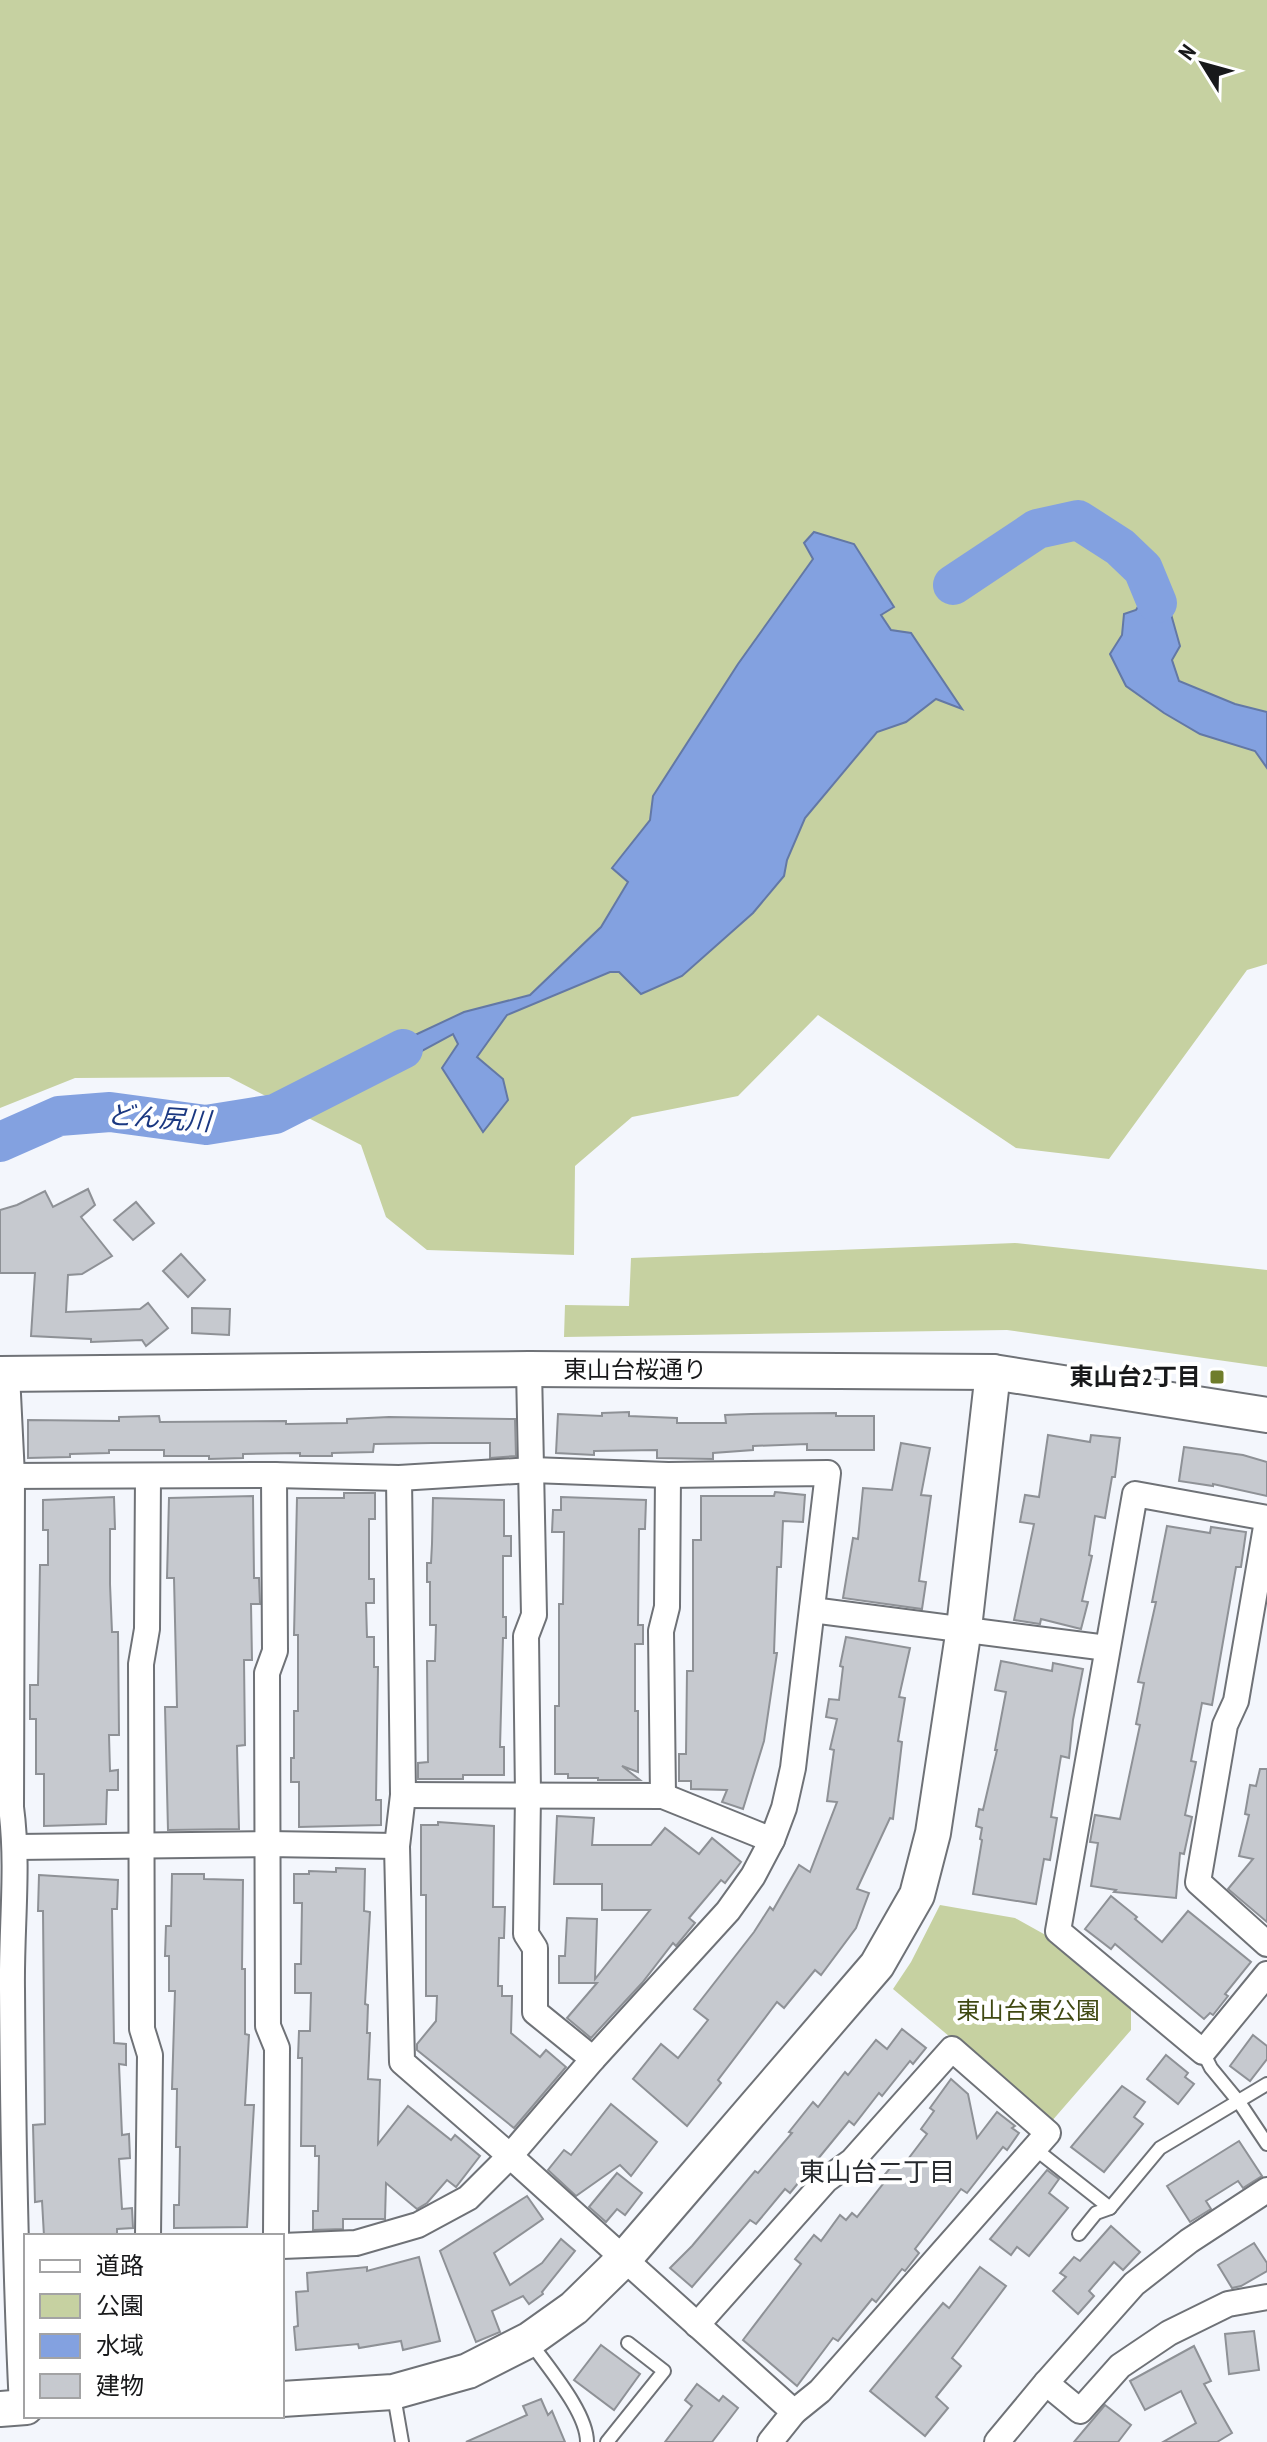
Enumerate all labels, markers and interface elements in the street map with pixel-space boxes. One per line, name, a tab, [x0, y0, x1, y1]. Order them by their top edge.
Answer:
north arrow	[1163, 24, 1243, 104]
text: N	[1172, 39, 1202, 65]
water label: どん尻川	[106, 1097, 215, 1138]
street label: 東山台桜通り	[563, 1354, 707, 1385]
place label: 東山台2丁目	[1070, 1361, 1201, 1392]
marker: 東山台2丁目	[1208, 1368, 1226, 1386]
park label: 東山台東公園	[956, 1995, 1100, 2026]
district label: 東山台二丁目	[799, 2155, 955, 2188]
legend	[24, 2234, 284, 2418]
text: 道路	[96, 2250, 144, 2281]
text: 公園	[96, 2290, 144, 2321]
text: 水域	[96, 2330, 144, 2361]
text: 建物	[96, 2370, 144, 2401]

